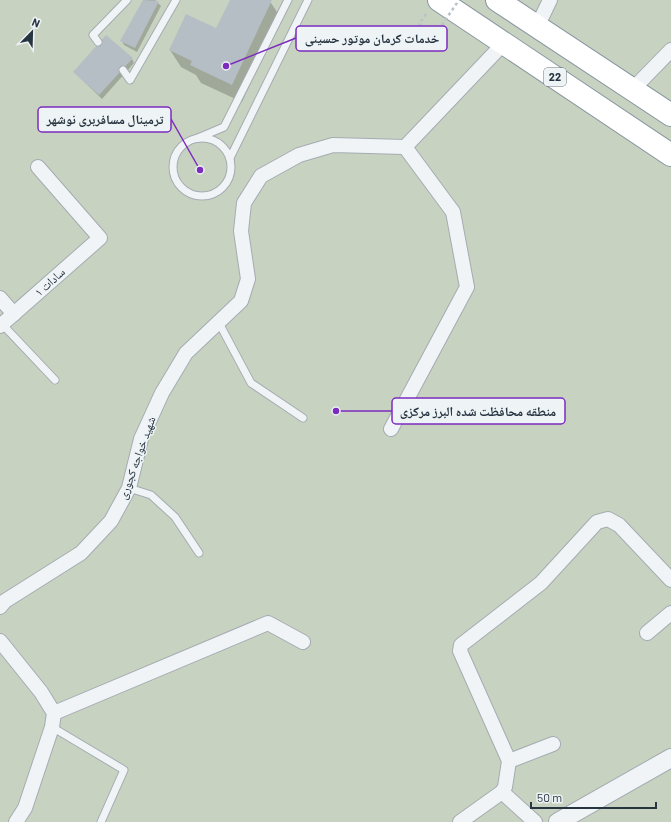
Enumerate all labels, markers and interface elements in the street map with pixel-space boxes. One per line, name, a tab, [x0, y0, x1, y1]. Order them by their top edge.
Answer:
north arrow	[12, 12, 52, 52]
text: N	[30, 15, 42, 30]
callout: خدمات کرمان موتور حسینی	[296, 26, 447, 51]
text: خدمات کرمان موتور حسینی	[305, 30, 439, 47]
road number: 22	[544, 68, 566, 86]
callout: ترمینال مسافربری نوشهر	[38, 107, 171, 132]
text: ترمینال مسافربری نوشهر	[45, 111, 164, 127]
street label: سادات ۱	[31, 264, 67, 298]
callout: منطقه محافظت شده البرز مرکزی	[392, 398, 565, 424]
text: منطقه محافظت شده البرز مرکزی	[400, 403, 556, 419]
street label: شهید خواجه کجوری	[115, 414, 159, 501]
scale bar	[531, 784, 656, 810]
text: 50 m	[537, 790, 562, 804]

